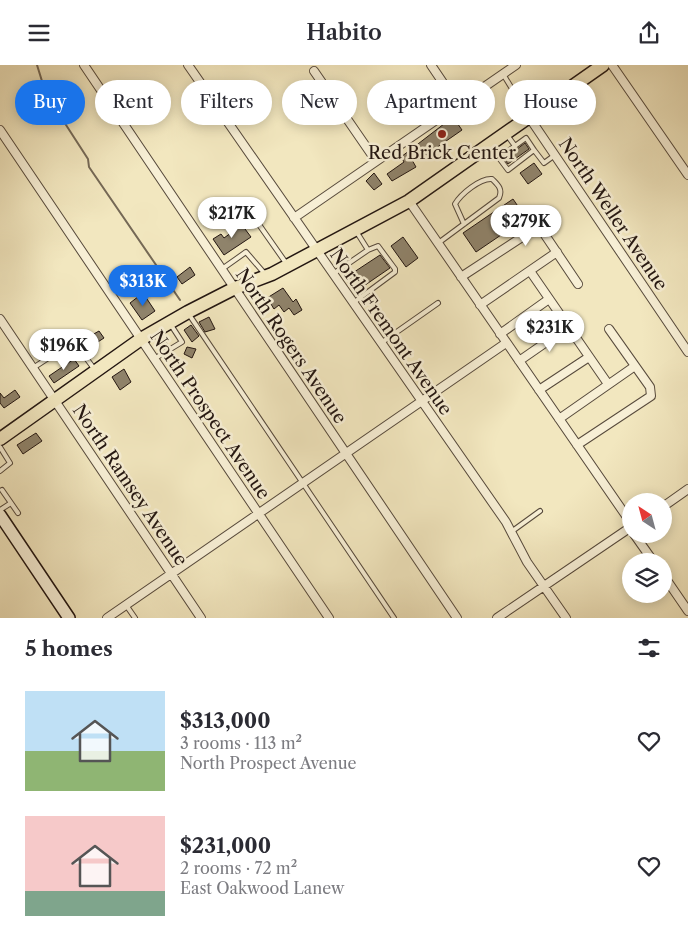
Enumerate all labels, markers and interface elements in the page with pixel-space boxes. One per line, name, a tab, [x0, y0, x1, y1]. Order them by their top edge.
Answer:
icon: menu	[25, 19, 53, 47]
text: Habito	[306, 19, 382, 46]
icon: share	[635, 19, 663, 47]
chip: Buy	[15, 80, 85, 125]
chip: Rent	[95, 80, 171, 125]
chip: Filters	[181, 80, 272, 125]
chip: New	[282, 80, 357, 125]
chip: Apartment	[367, 80, 495, 125]
chip: House	[505, 80, 596, 125]
marker: Red Brick Center	[436, 128, 448, 140]
street label: North Weller Avenue	[554, 134, 672, 294]
place label: Red Brick Center	[368, 142, 516, 164]
pin: $217K	[197, 197, 267, 239]
text: $217K	[209, 203, 255, 223]
pin: $279K	[491, 205, 561, 247]
text: $279K	[501, 211, 551, 231]
street label: North Fremont Avenue	[325, 245, 457, 419]
street label: North Rogers Avenue	[231, 264, 351, 428]
pin: $313K	[108, 265, 178, 307]
text: $313K	[120, 271, 167, 291]
pin: $231K	[515, 311, 585, 353]
text: $231K	[526, 317, 574, 337]
street label: North Prospect Avenue	[145, 327, 275, 503]
pin: $196K	[29, 329, 99, 371]
text: $196K	[40, 335, 88, 355]
street label: North Ramsey Avenue	[68, 400, 192, 570]
north arrow	[622, 493, 672, 543]
map controls	[622, 493, 672, 603]
button: layers	[622, 553, 672, 603]
icon: filters	[635, 634, 663, 662]
text: 5 homes	[25, 636, 113, 661]
text: $313,000	[180, 708, 271, 733]
icon: home	[65, 711, 125, 771]
icon: heart	[635, 727, 663, 755]
text: 3 rooms · 113 m²	[180, 733, 302, 753]
text: North Prospect Avenue	[180, 753, 357, 773]
text: $231,000	[180, 833, 271, 858]
icon: home	[65, 836, 125, 896]
icon: heart	[635, 852, 663, 880]
text: 2 rooms · 72 m²	[180, 858, 297, 878]
text: East Oakwood Lanew	[180, 878, 344, 898]

